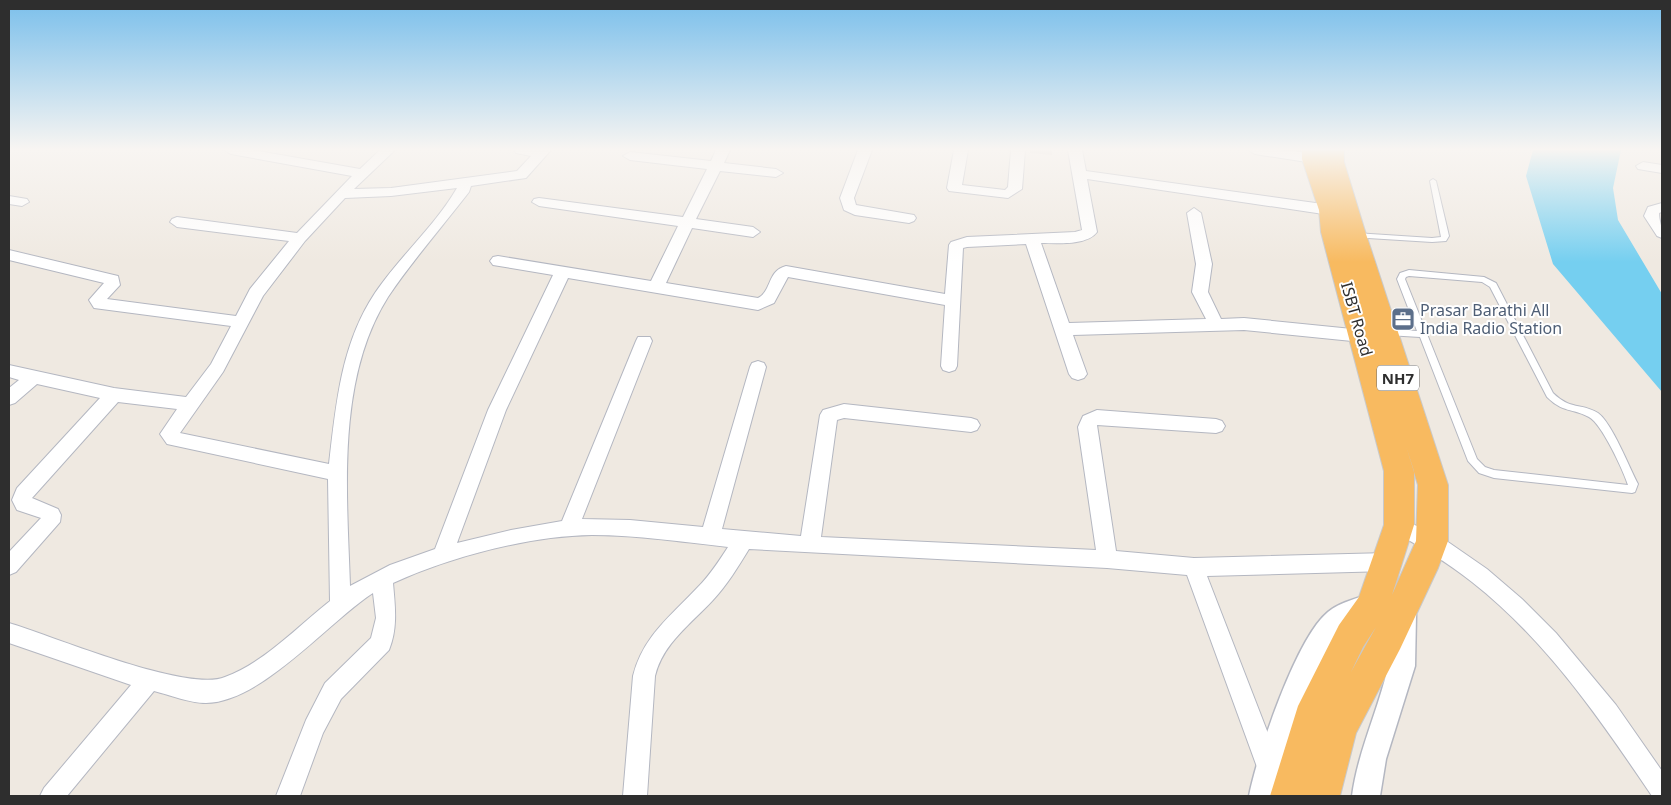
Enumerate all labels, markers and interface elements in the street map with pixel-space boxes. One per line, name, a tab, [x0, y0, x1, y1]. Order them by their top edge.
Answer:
street label: ISBT Road	[1336, 279, 1378, 359]
place label: Prasar Barathi All India Radio Station	[1420, 299, 1562, 339]
office icon: Prasar Barathi All India Radio Station	[1390, 306, 1416, 332]
road number: NH7	[1377, 366, 1419, 390]

